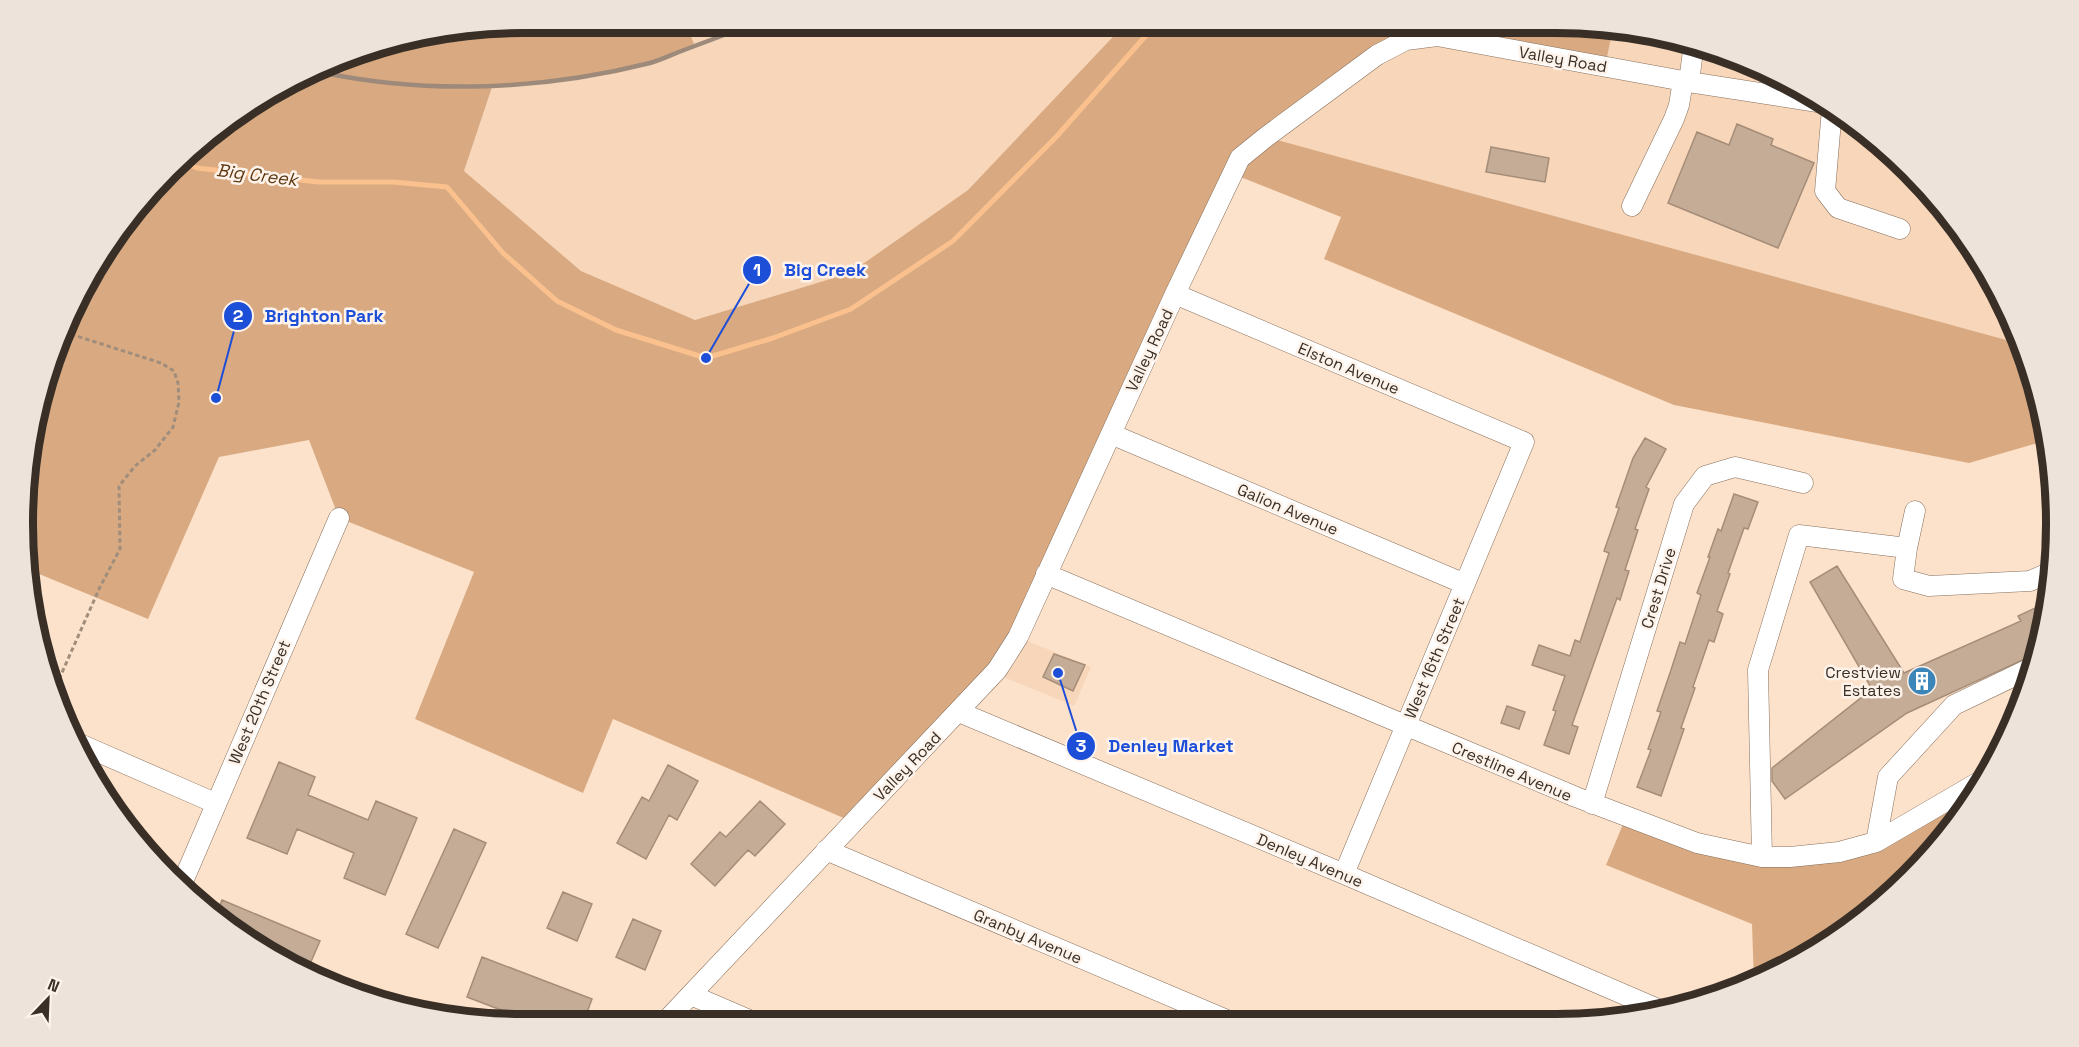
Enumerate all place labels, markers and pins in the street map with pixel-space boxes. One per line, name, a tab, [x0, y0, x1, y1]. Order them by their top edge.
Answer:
callout: Big Creek	[742, 252, 878, 288]
callout: Brighton Park	[223, 298, 396, 334]
place label: Crestview Estates	[1825, 662, 1901, 701]
building icon: Crestview Estates	[1906, 665, 1938, 697]
callout: Denley Market	[1066, 728, 1246, 764]

